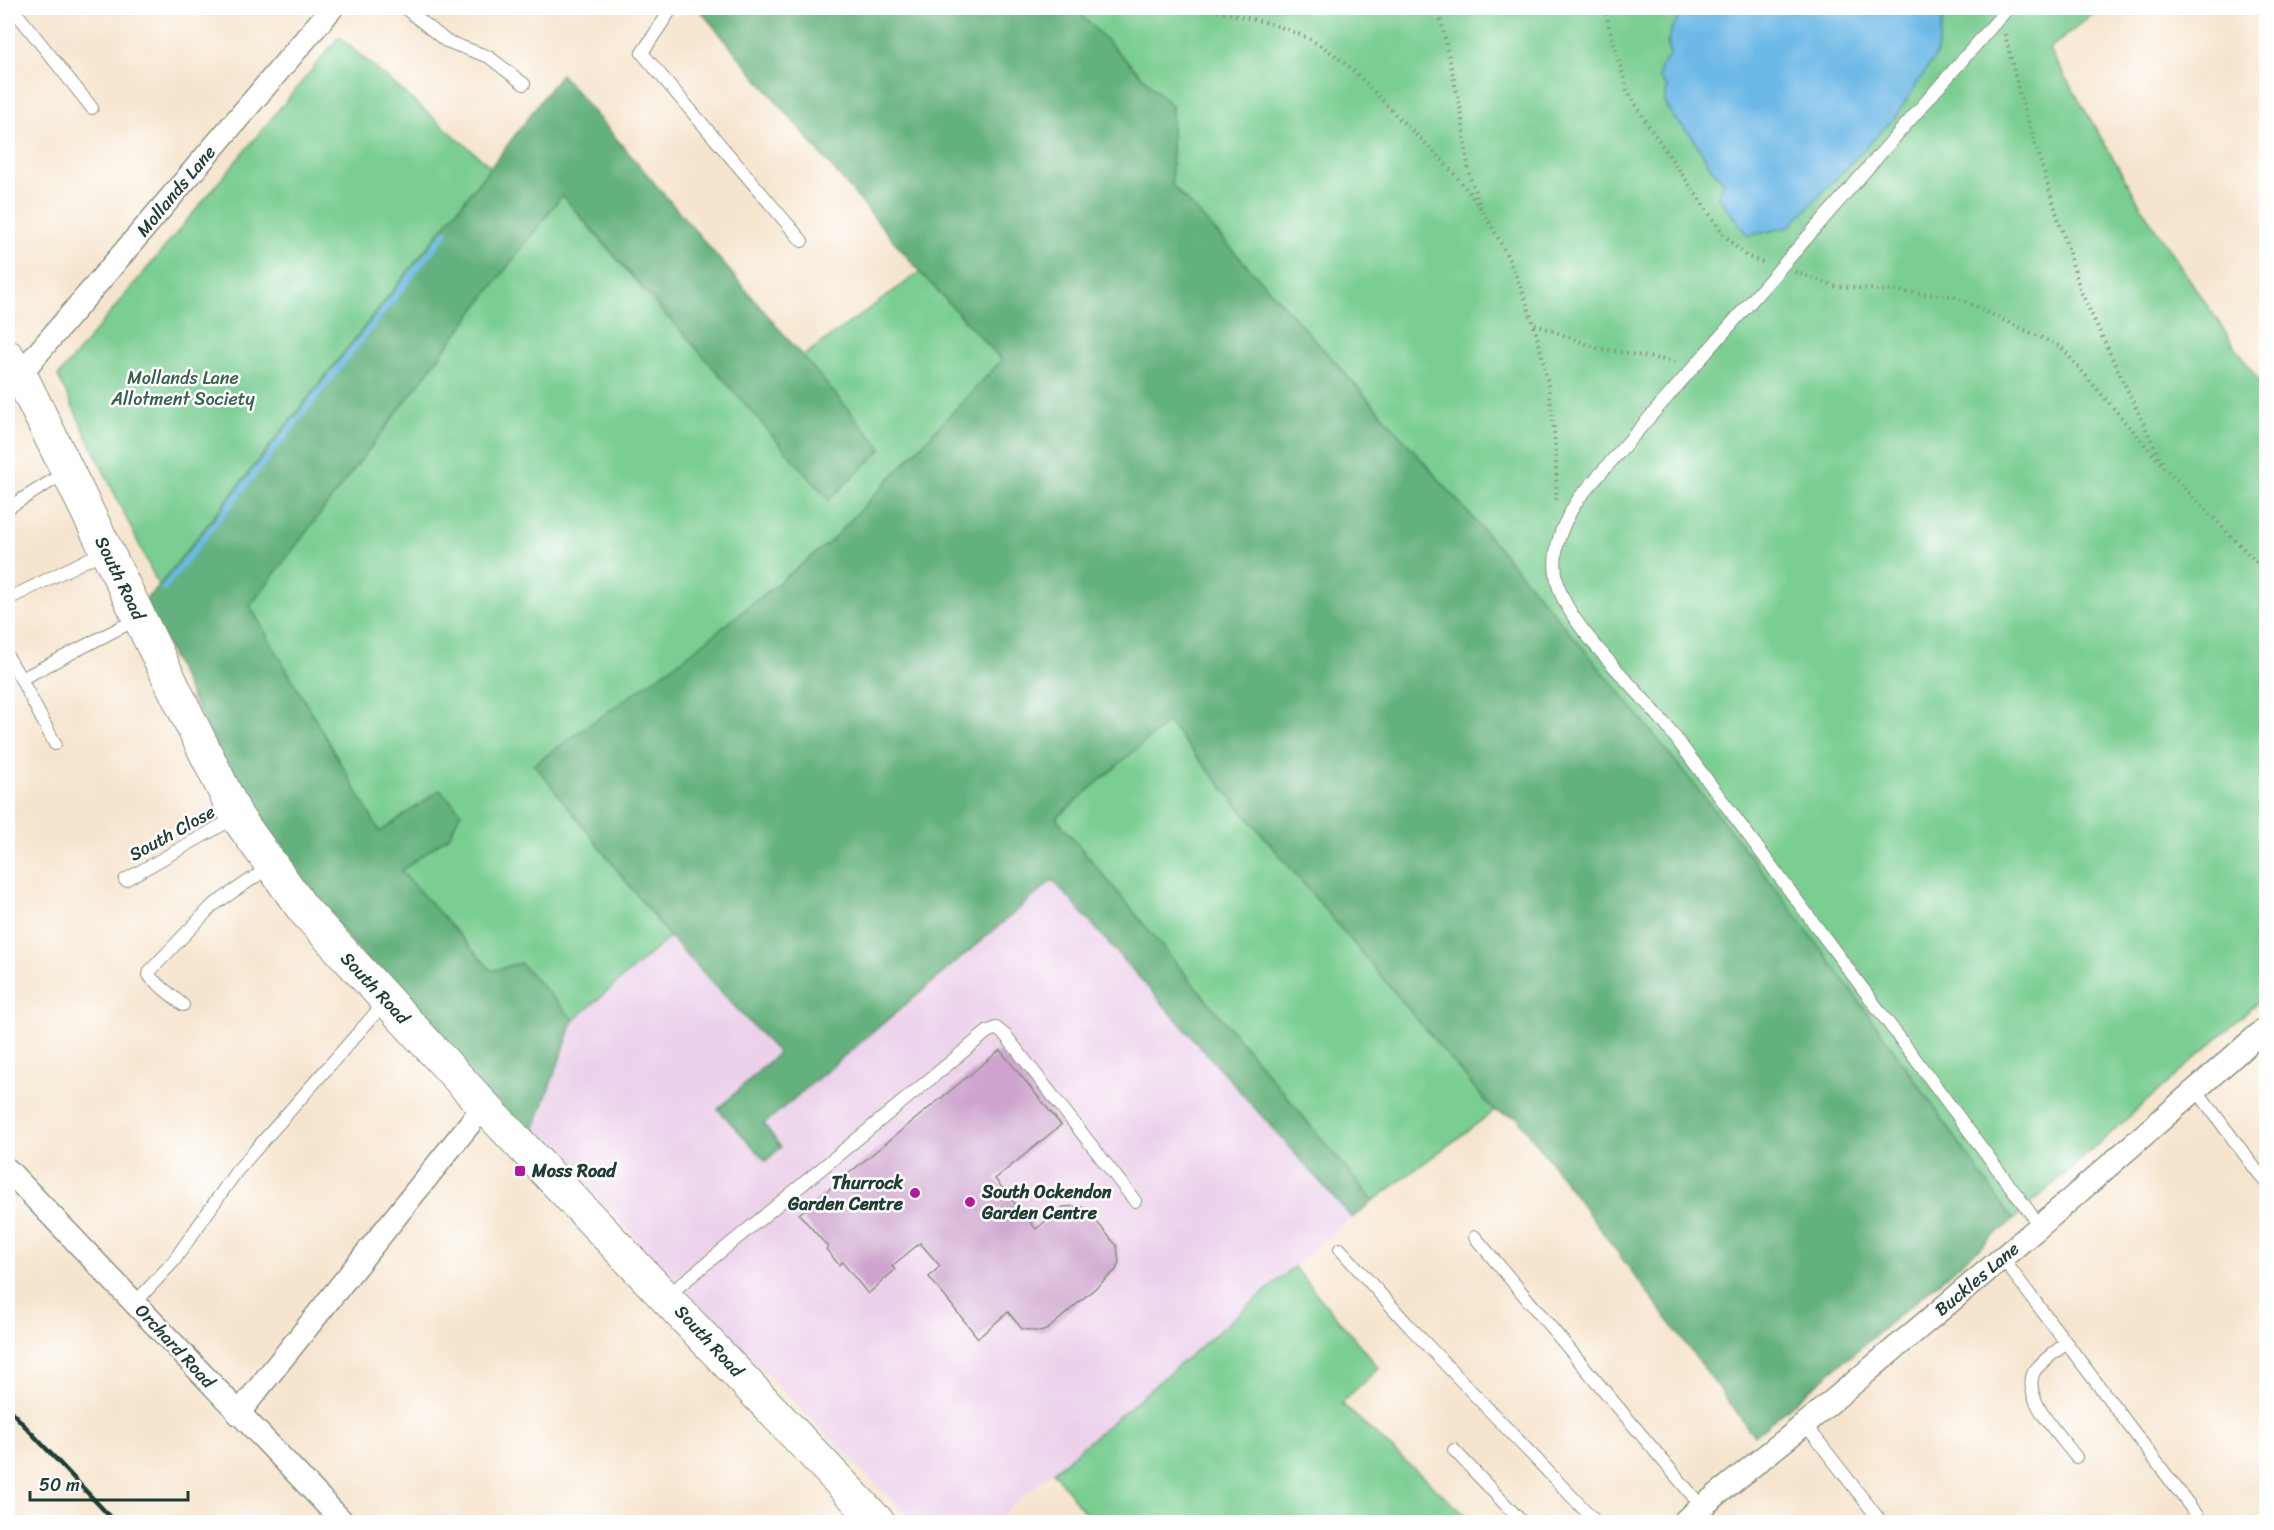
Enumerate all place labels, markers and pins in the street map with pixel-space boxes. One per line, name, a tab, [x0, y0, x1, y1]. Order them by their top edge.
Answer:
place label: Moss Road	[531, 1155, 617, 1187]
marker: Moss Road	[513, 1164, 527, 1178]
place label: Thurrock Garden Centre	[787, 1167, 904, 1220]
place label: South Ockendon Garden Centre	[981, 1176, 1112, 1229]
marker: Thurrock Garden Centre	[908, 1186, 922, 1200]
marker: South Ockendon Garden Centre	[963, 1195, 977, 1209]

